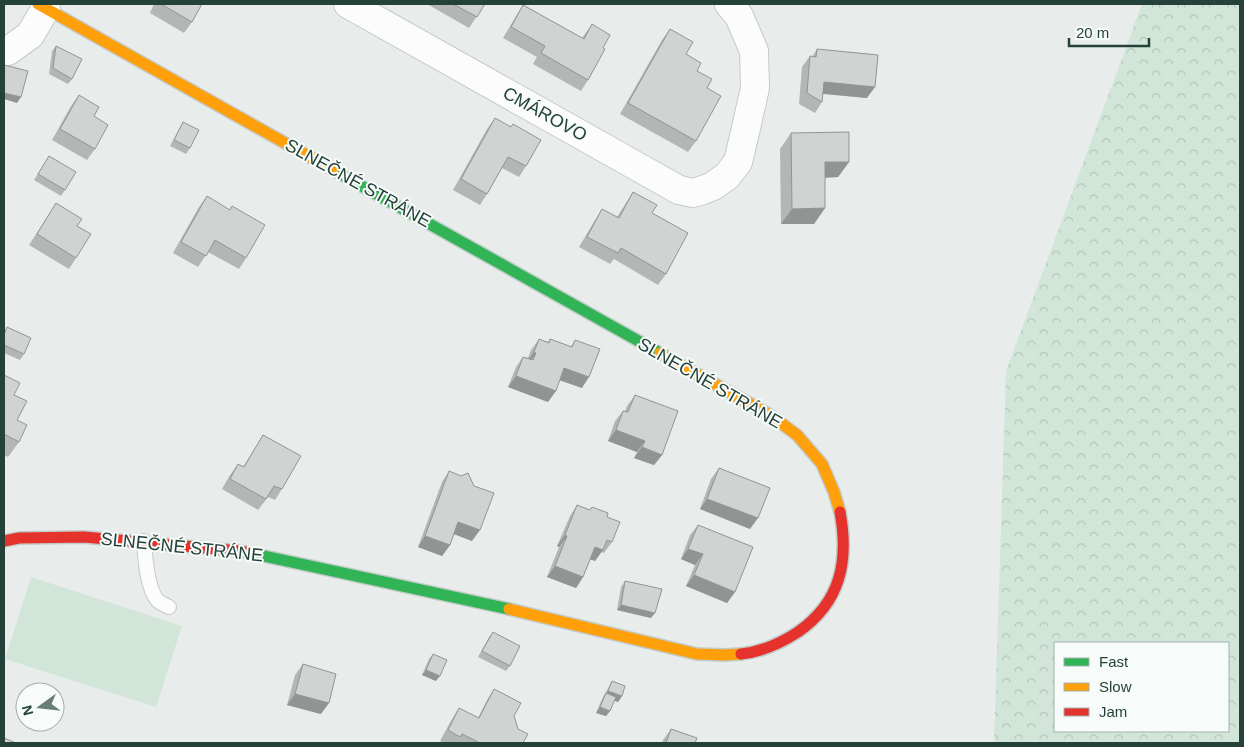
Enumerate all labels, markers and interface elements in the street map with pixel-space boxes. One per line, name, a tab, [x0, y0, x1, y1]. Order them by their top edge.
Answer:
scale bar	[1069, 15, 1149, 47]
text: 20 m	[1076, 24, 1109, 41]
street label: CMÁROVO	[499, 83, 591, 145]
street label: SLNEČNÉ STRÁNE	[282, 134, 435, 231]
street label: SLNEČNÉ STRÁNE	[634, 333, 786, 432]
street label: SLNEČNÉ STRÁNE	[100, 528, 264, 565]
legend	[1054, 642, 1229, 732]
text: Fast	[1099, 653, 1129, 670]
text: Slow	[1099, 678, 1132, 695]
north arrow	[15, 682, 65, 732]
text: N	[18, 703, 36, 717]
text: Jam	[1099, 703, 1127, 720]

